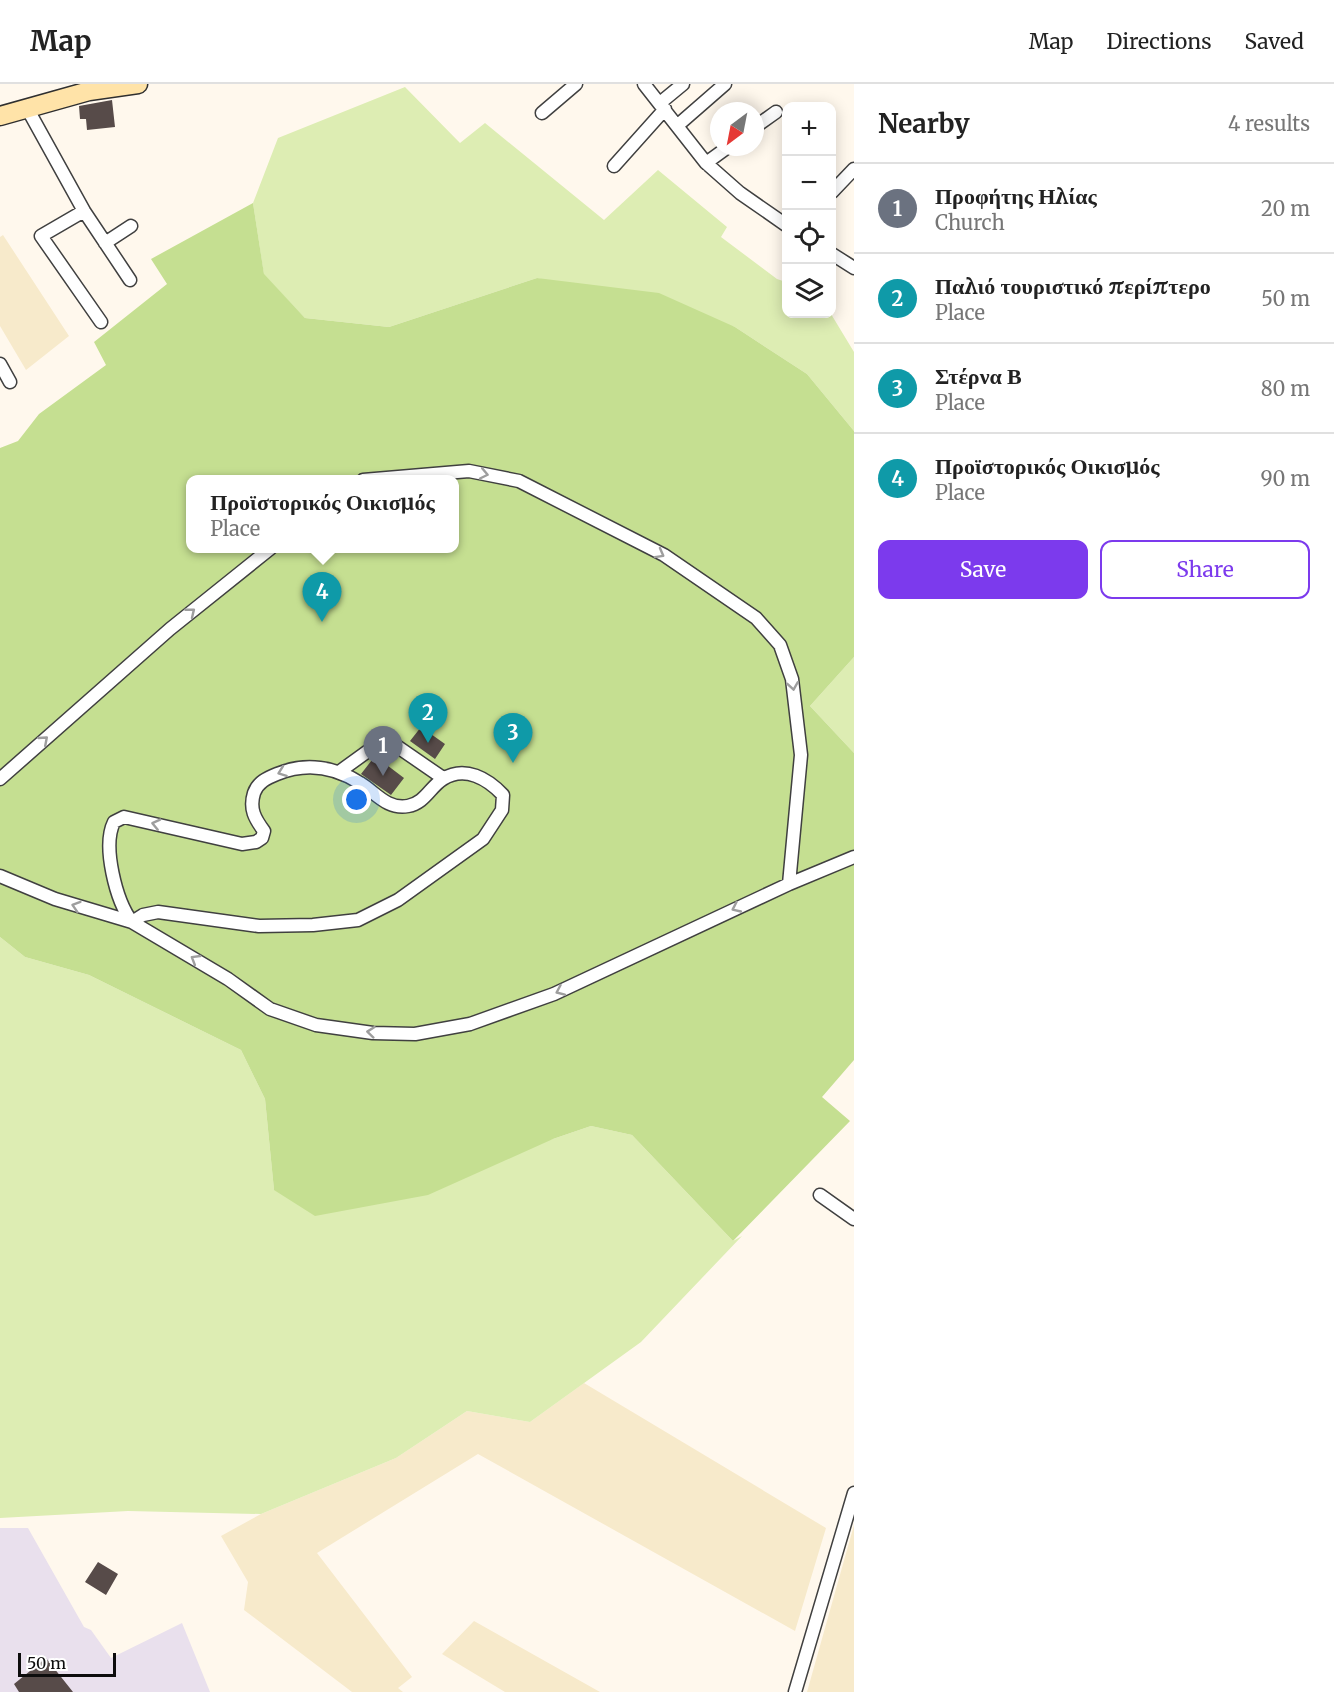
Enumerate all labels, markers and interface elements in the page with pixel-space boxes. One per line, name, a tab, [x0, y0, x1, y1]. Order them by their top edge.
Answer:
text: Map	[30, 23, 92, 59]
text: Map	[1029, 28, 1073, 55]
text: Directions	[1106, 28, 1211, 55]
text: Saved	[1244, 28, 1304, 55]
north arrow	[710, 102, 764, 156]
map controls	[782, 102, 836, 318]
button: +	[782, 102, 836, 156]
text: Nearby	[878, 107, 970, 140]
text: 4 results	[1228, 111, 1310, 136]
button: −	[782, 156, 836, 210]
text: Προφήτης Ηλίας	[935, 182, 1097, 210]
text: 1	[893, 196, 902, 221]
text: 20 m	[1261, 196, 1310, 221]
button: locate	[782, 210, 836, 264]
text: Church	[935, 210, 1005, 235]
button: layers	[782, 264, 836, 318]
text: Παλιό τουριστικό περίπτερο	[935, 272, 1211, 300]
text: 2	[892, 286, 903, 311]
text: 50 m	[1261, 286, 1310, 311]
text: Place	[935, 300, 985, 325]
text: Στέρνα Β	[935, 362, 1022, 390]
text: 3	[892, 376, 903, 401]
text: 80 m	[1261, 376, 1310, 401]
text: Place	[935, 390, 985, 415]
text: Προϊστορικός Οικισμός	[935, 452, 1160, 480]
one-way arrow	[478, 466, 488, 479]
text: 4	[891, 466, 904, 491]
text: 90 m	[1260, 466, 1310, 491]
popup	[186, 475, 459, 553]
text: Place	[935, 480, 985, 505]
text: Προϊστορικός Οικισμός	[210, 488, 435, 516]
text: Place	[210, 516, 260, 541]
button: Save	[878, 540, 1088, 599]
button: Share	[1100, 540, 1310, 599]
one-way arrow	[654, 547, 664, 558]
pin: 4	[302, 572, 342, 622]
one-way arrow	[184, 609, 195, 620]
one-way arrow	[786, 682, 798, 691]
pin: 2	[408, 694, 448, 743]
pin: 3	[494, 714, 532, 763]
pin: 1	[364, 726, 403, 776]
one-way arrow	[37, 736, 48, 747]
one-way arrow	[277, 765, 287, 778]
your location	[342, 785, 371, 814]
one-way arrow	[151, 818, 161, 831]
one-way arrow	[71, 901, 82, 913]
one-way arrow	[732, 901, 743, 913]
one-way arrow	[191, 955, 201, 966]
one-way arrow	[555, 984, 566, 996]
one-way arrow	[367, 1026, 376, 1039]
scale bar	[18, 1650, 116, 1678]
text: 50 m	[27, 1653, 66, 1673]

